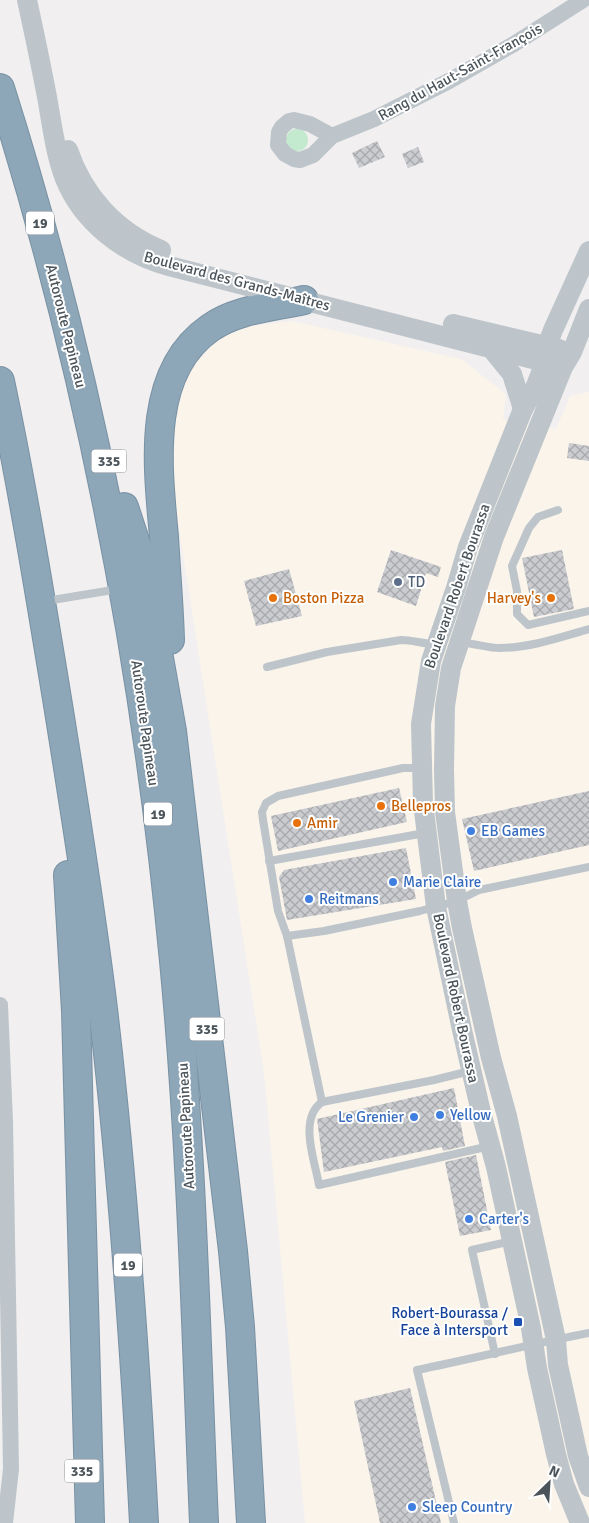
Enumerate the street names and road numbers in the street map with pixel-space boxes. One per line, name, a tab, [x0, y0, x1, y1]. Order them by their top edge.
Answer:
street label: Rang du Haut-Saint-François	[375, 19, 545, 125]
road number: 19	[26, 212, 54, 234]
street label: Boulevard des Grands-Maîtres	[142, 247, 332, 315]
street label: Autoroute Papineau	[42, 262, 90, 390]
road number: 335	[92, 450, 126, 472]
street label: Boulevard Robert Bourassa	[420, 501, 494, 671]
street label: Autoroute Papineau	[127, 659, 163, 787]
road number: 19	[144, 802, 172, 826]
street label: Boulevard Robert Bourassa	[429, 912, 483, 1084]
road number: 335	[190, 1018, 224, 1040]
street label: Autoroute Papineau	[174, 1062, 198, 1190]
road number: 19	[114, 1254, 142, 1276]
road number: 335	[64, 1460, 100, 1482]

